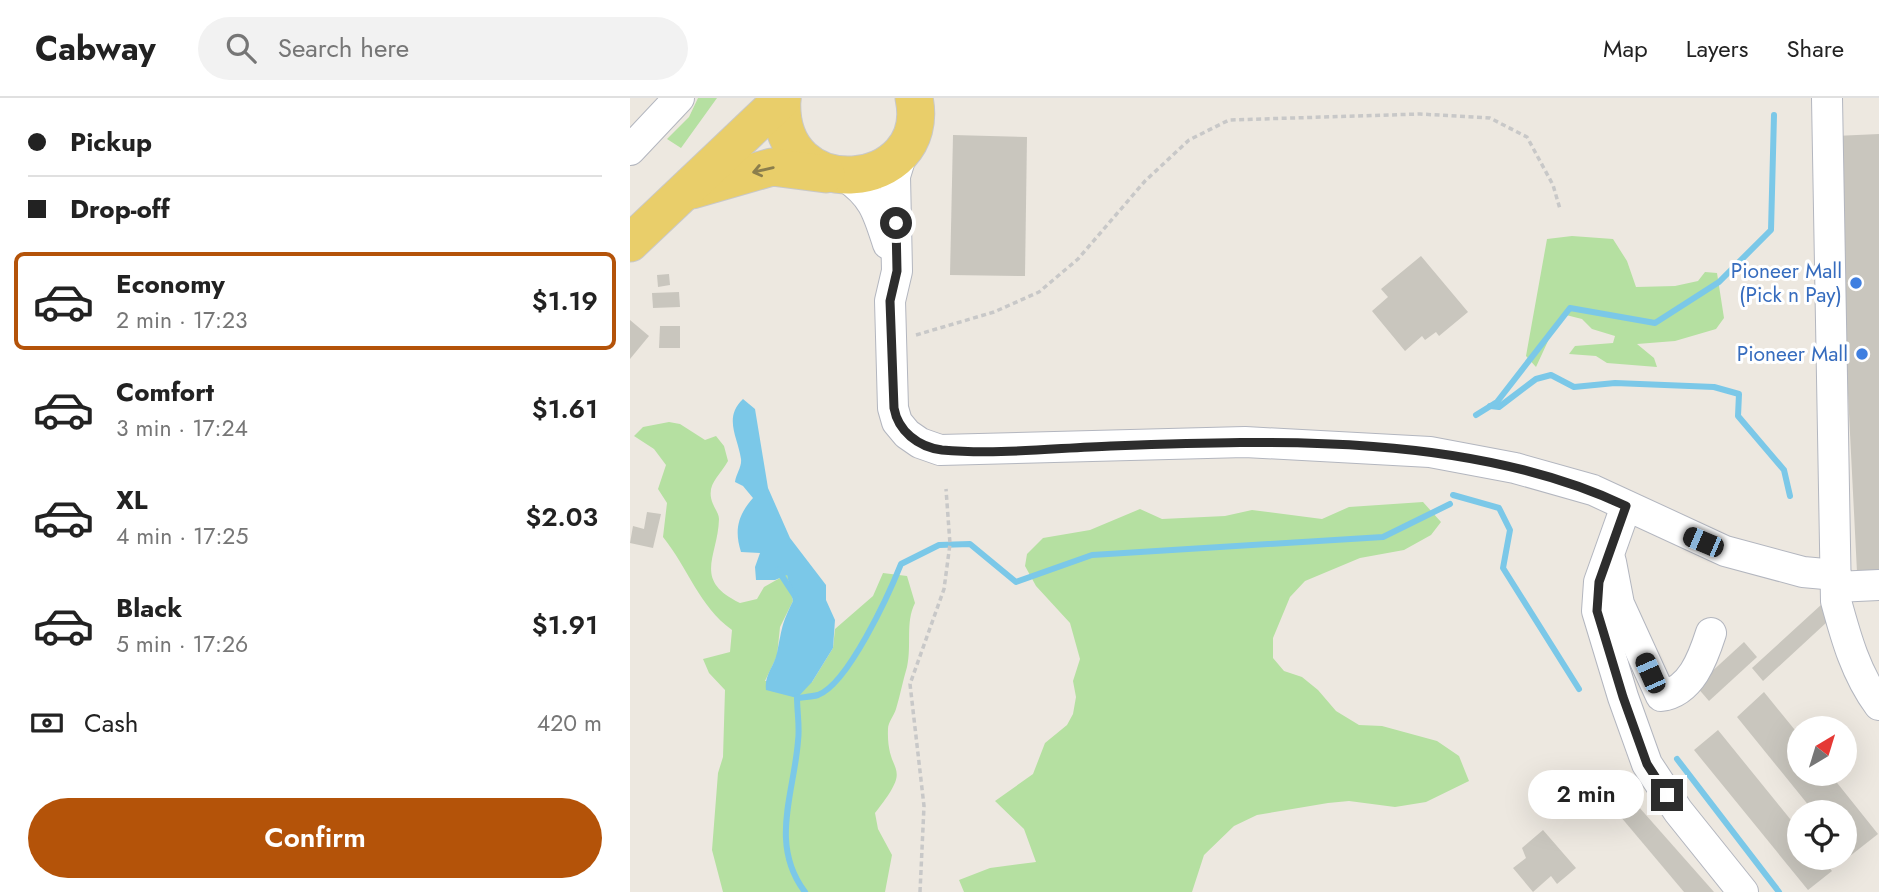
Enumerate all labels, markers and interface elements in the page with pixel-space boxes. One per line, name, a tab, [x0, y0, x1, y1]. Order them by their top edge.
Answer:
search box	[198, 17, 688, 80]
text: Cabway	[35, 25, 156, 72]
icon: search	[222, 29, 260, 67]
text: Search here	[278, 29, 409, 67]
text: Map	[1603, 31, 1648, 66]
text: Layers	[1686, 31, 1748, 66]
text: Share	[1786, 31, 1844, 66]
text: Pickup	[70, 123, 152, 161]
one-way arrow	[752, 164, 775, 177]
text: Drop-off	[70, 190, 170, 228]
route start	[880, 207, 912, 239]
place label: Pioneer Mall (Pick n Pay)	[1731, 256, 1842, 310]
text: Economy	[116, 265, 225, 303]
icon: car	[32, 270, 95, 333]
marker: Pioneer Mall (Pick n Pay)	[1848, 275, 1864, 291]
text: $1.19	[532, 282, 598, 320]
text: 2 min · 17:23	[116, 303, 248, 337]
place label: Pioneer Mall	[1737, 339, 1848, 369]
marker: Pioneer Mall	[1854, 346, 1870, 362]
text: Comfort	[116, 373, 214, 411]
icon: car	[32, 378, 95, 441]
text: $1.61	[532, 390, 598, 428]
text: 3 min · 17:24	[116, 411, 248, 445]
text: XL	[116, 481, 148, 519]
icon: car	[32, 486, 95, 549]
text: $2.03	[525, 498, 598, 536]
text: 4 min · 17:25	[116, 519, 248, 553]
car	[1680, 524, 1727, 560]
text: Black	[116, 589, 182, 627]
icon: car	[32, 594, 95, 657]
text: $1.91	[532, 606, 598, 644]
text: 5 min · 17:26	[116, 627, 248, 661]
car	[1632, 650, 1669, 696]
icon: cash	[28, 704, 66, 742]
text: Cash	[84, 704, 138, 742]
text: 420 m	[537, 706, 602, 740]
north arrow	[1787, 716, 1857, 786]
map controls	[1787, 716, 1857, 870]
callout: 2 min	[1527, 770, 1642, 820]
text: 2 min	[1556, 777, 1616, 811]
route end	[1651, 779, 1683, 811]
button: Confirm	[28, 798, 602, 878]
button: locate	[1787, 800, 1857, 870]

